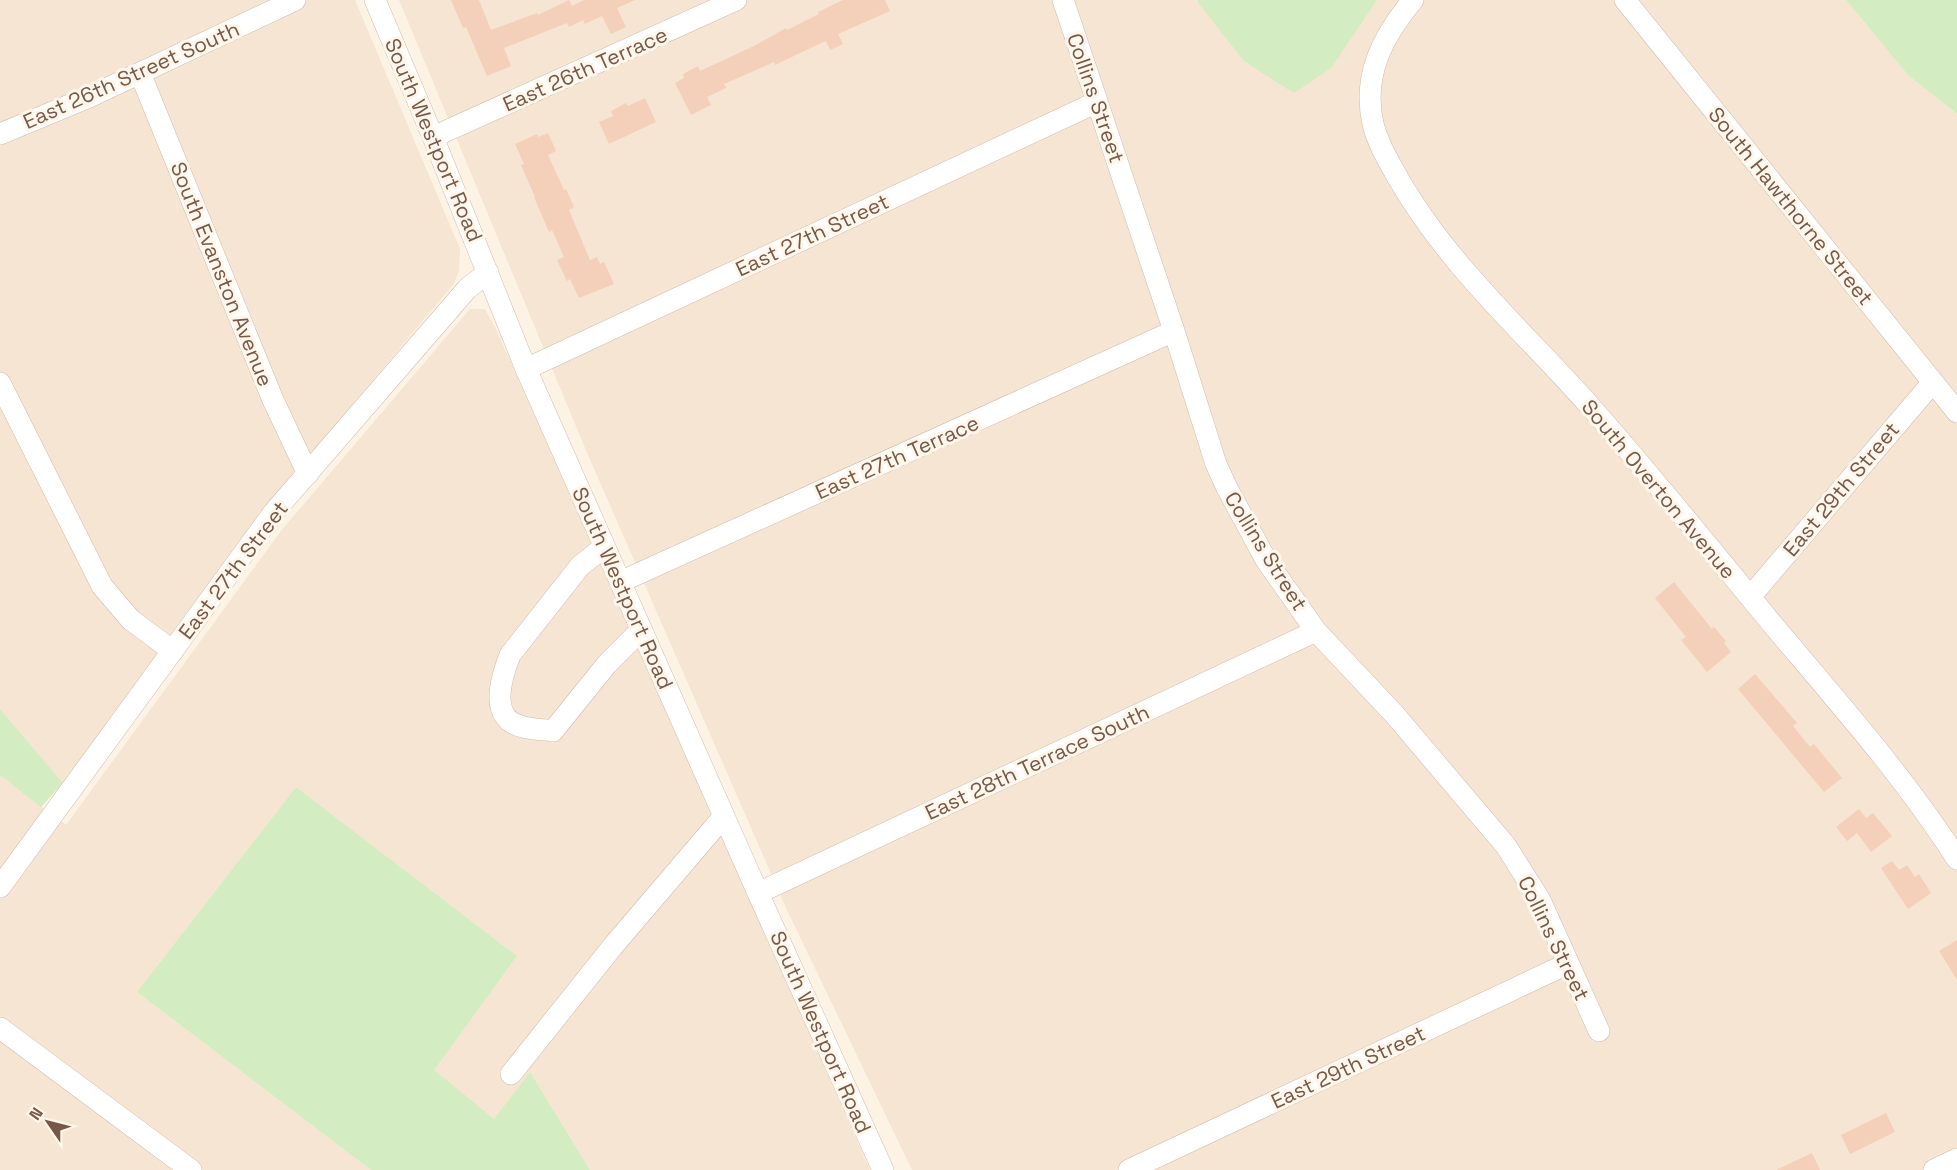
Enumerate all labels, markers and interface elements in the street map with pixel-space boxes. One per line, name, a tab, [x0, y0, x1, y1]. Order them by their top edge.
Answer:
street label: East 26th Street South	[19, 15, 243, 135]
street label: East 26th Terrace	[498, 21, 672, 117]
street label: Collins Street	[1061, 30, 1131, 166]
street label: South Westport Road	[379, 34, 489, 246]
street label: South Hawthorne Street	[1703, 101, 1879, 311]
street label: South Evanston Avenue	[165, 158, 279, 390]
street label: East 27th Street	[731, 188, 893, 282]
street label: South Overton Avenue	[1576, 394, 1742, 584]
street label: East 27th Terrace	[811, 409, 983, 505]
street label: East 29th Street	[1777, 416, 1905, 562]
street label: South Westport Road	[566, 483, 680, 693]
street label: Collins Street	[1219, 486, 1313, 616]
street label: East 27th Street	[172, 496, 294, 644]
street label: East 28th Terrace South	[921, 698, 1153, 826]
street label: Collins Street	[1512, 871, 1596, 1005]
street label: South Westport Road	[764, 927, 878, 1137]
street label: East 29th Street	[1266, 1019, 1430, 1115]
north arrow	[18, 1092, 78, 1152]
text: N	[24, 1103, 48, 1124]

